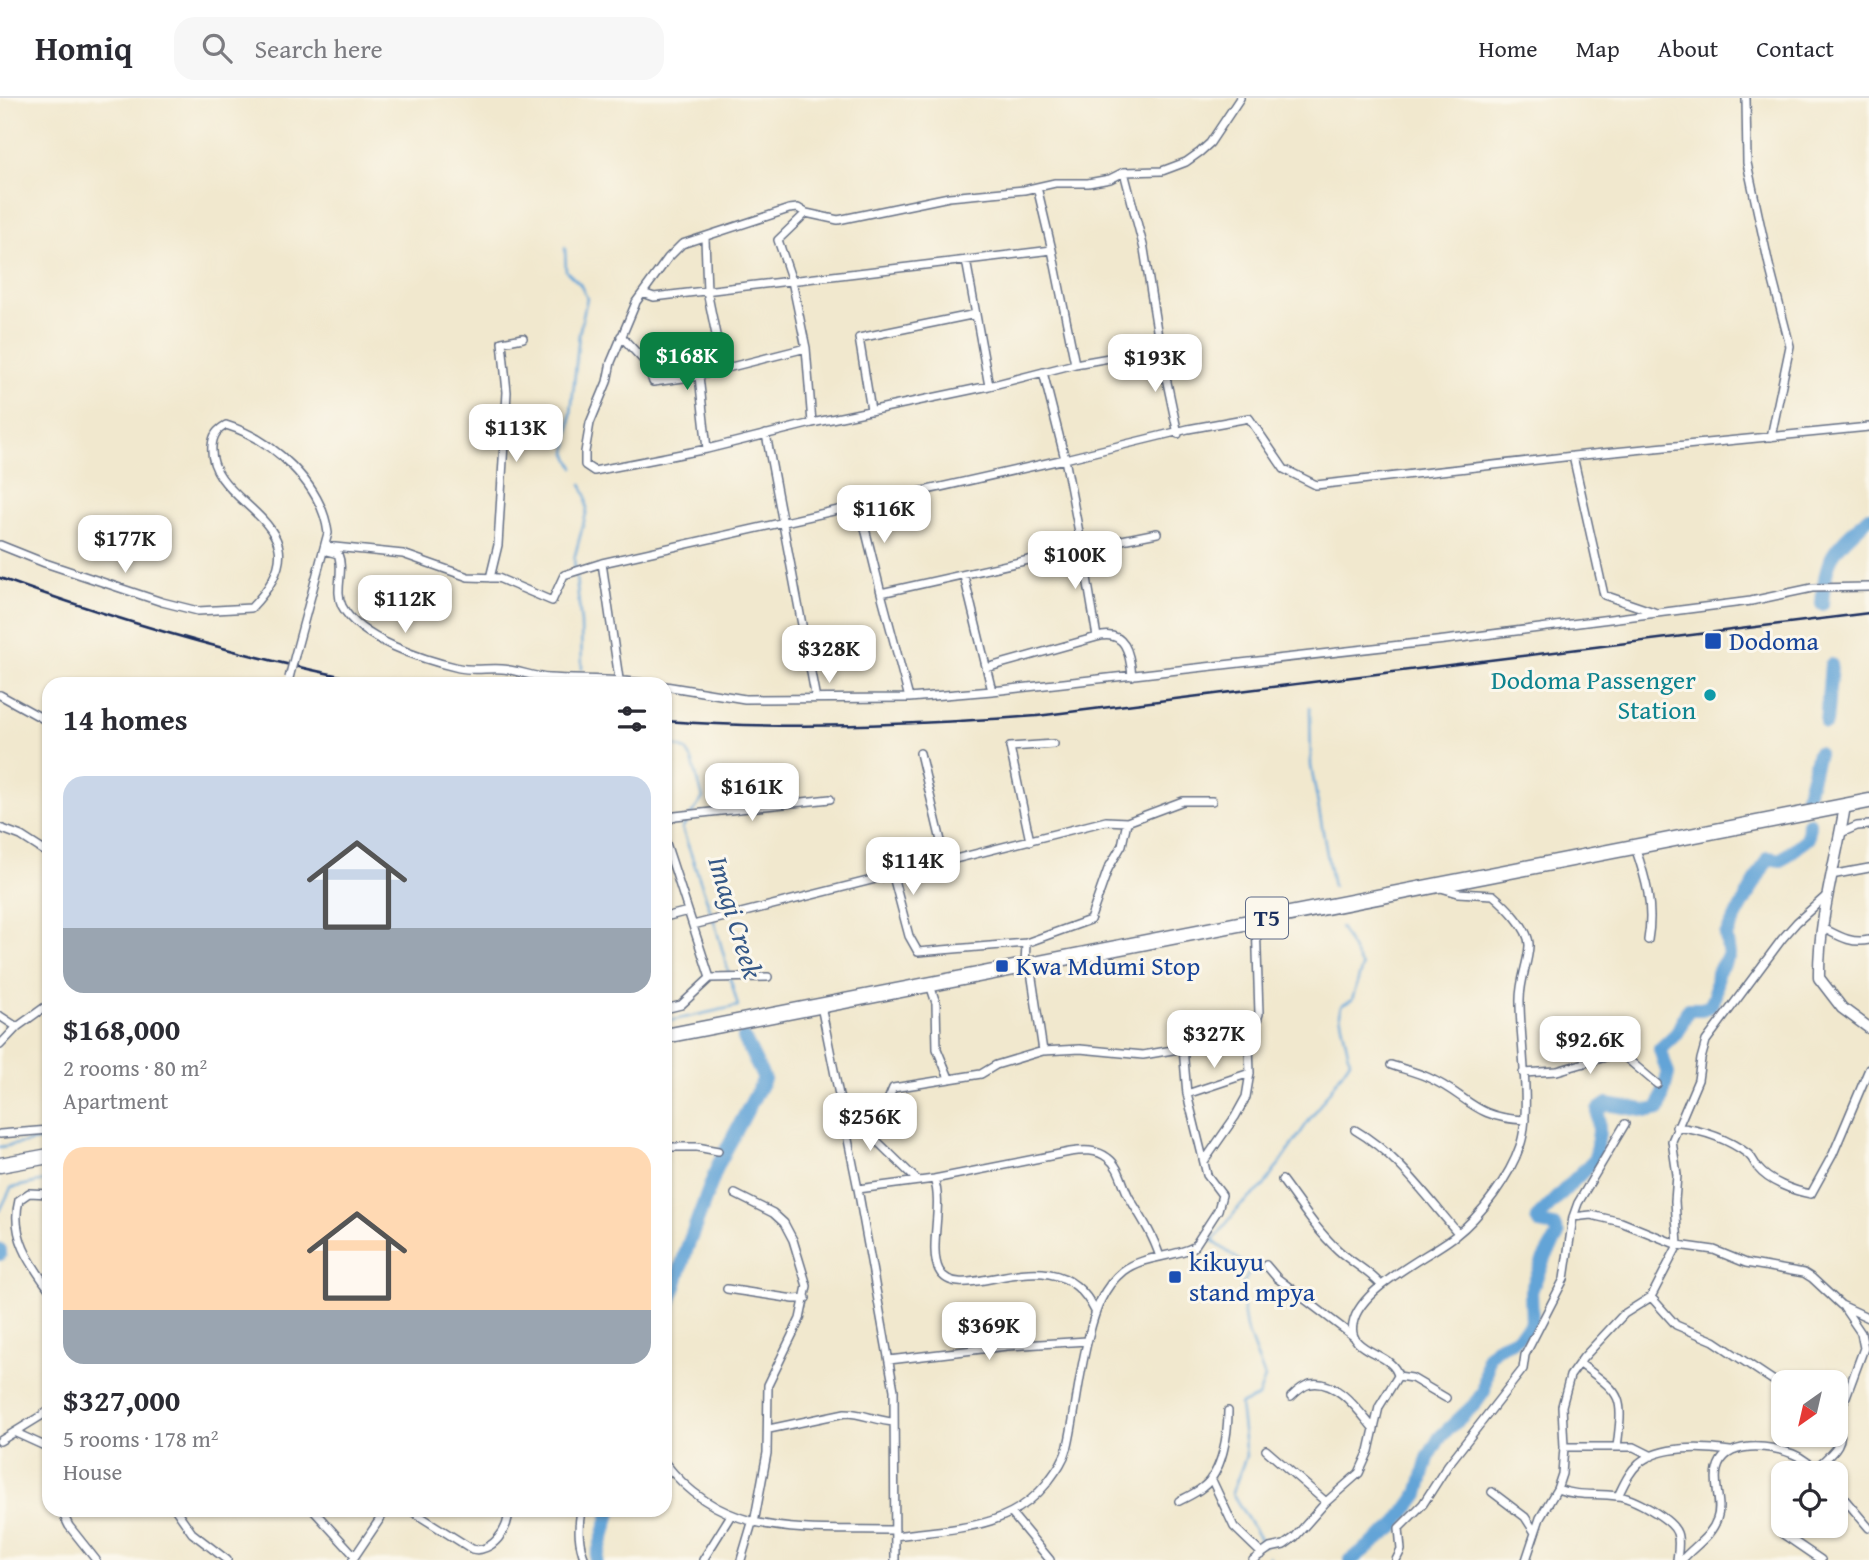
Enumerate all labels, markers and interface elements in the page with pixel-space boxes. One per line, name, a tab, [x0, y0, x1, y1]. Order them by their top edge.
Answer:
search box	[174, 17, 664, 80]
text: Homiq	[35, 24, 132, 72]
icon: search	[198, 29, 236, 67]
text: Search here	[254, 29, 383, 68]
text: Home	[1479, 31, 1538, 66]
text: Map	[1576, 31, 1620, 66]
text: About	[1658, 31, 1718, 66]
text: Contact	[1756, 31, 1834, 66]
pin: $168K	[638, 332, 736, 392]
pin: $193K	[1106, 334, 1204, 394]
text: $168K	[656, 338, 718, 371]
text: $193K	[1124, 340, 1186, 373]
pin: $113K	[467, 404, 565, 464]
text: $113K	[485, 410, 547, 443]
pin: $116K	[835, 486, 933, 545]
text: $116K	[853, 491, 915, 524]
pin: $177K	[76, 516, 174, 575]
text: $177K	[94, 521, 156, 554]
pin: $100K	[1026, 532, 1124, 591]
text: $100K	[1044, 537, 1106, 570]
pin: $112K	[356, 575, 454, 635]
text: $112K	[374, 581, 436, 614]
place label: Dodoma	[1729, 621, 1819, 660]
pin: $328K	[780, 626, 878, 685]
text: $328K	[798, 631, 860, 664]
marker: Dodoma	[1703, 631, 1723, 651]
place label: Dodoma Passenger Station	[1491, 660, 1696, 729]
marker: Dodoma Passenger Station	[1702, 687, 1718, 703]
text: 14 homes	[63, 697, 188, 741]
icon: filters	[613, 700, 651, 738]
pin: $161K	[703, 764, 801, 823]
text: $161K	[721, 769, 783, 802]
icon: home	[294, 822, 420, 948]
pin: $114K	[864, 838, 962, 897]
text: $114K	[882, 843, 944, 876]
water label: Imagi Creek	[698, 851, 775, 983]
road number: T5	[1246, 898, 1288, 938]
place label: Kwa Mdumi Stop	[1016, 946, 1200, 985]
marker: Kwa Mdumi Stop	[994, 958, 1010, 974]
text: $168,000	[63, 1007, 180, 1051]
pin: $327K	[1165, 1010, 1263, 1070]
text: $327K	[1183, 1016, 1245, 1049]
pin: $92.6K	[1533, 1016, 1647, 1076]
text: $92.6K	[1556, 1022, 1624, 1055]
text: 2 rooms · 80 m²	[63, 1051, 207, 1084]
text: Apartment	[63, 1084, 168, 1117]
pin: $256K	[821, 1094, 919, 1153]
text: $256K	[839, 1099, 901, 1132]
icon: home	[294, 1193, 420, 1319]
place label: kikuyu stand mpya	[1189, 1242, 1316, 1311]
marker: kikuyu stand mpya	[1167, 1269, 1183, 1285]
pin: $369K	[940, 1302, 1038, 1362]
text: $369K	[958, 1308, 1020, 1341]
north arrow	[1771, 1370, 1848, 1447]
map controls	[1771, 1370, 1848, 1538]
text: $327,000	[63, 1378, 180, 1422]
text: 5 rooms · 178 m²	[63, 1422, 218, 1455]
text: House	[63, 1455, 122, 1488]
button: locate	[1771, 1461, 1848, 1538]

